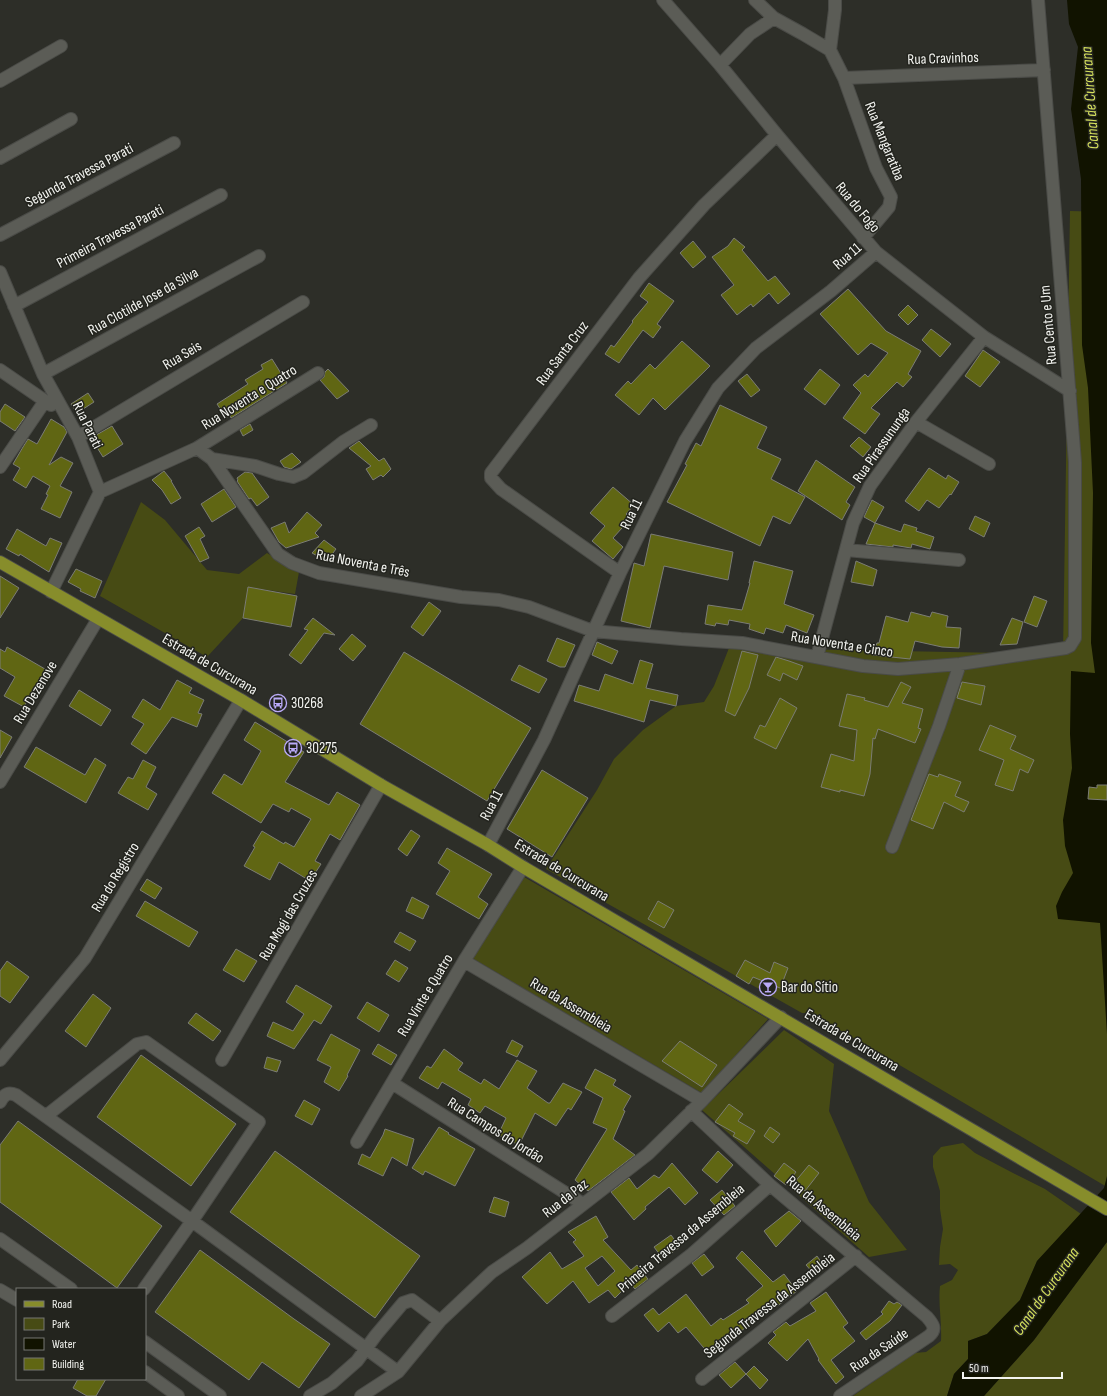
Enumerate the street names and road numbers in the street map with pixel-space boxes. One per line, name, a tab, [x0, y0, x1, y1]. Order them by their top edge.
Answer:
street label: Rua Cravinhos	[907, 48, 979, 69]
street label: Rua Mangaratiba	[860, 99, 909, 184]
street label: Segunda Travessa Parati	[22, 139, 137, 212]
street label: Rua do Fogo	[831, 178, 884, 236]
street label: Primeira Travessa Parati	[54, 200, 167, 273]
street label: Rua 11	[829, 238, 866, 274]
street label: Rua Clotilde Jose da Silva	[85, 263, 202, 340]
street label: Rua Cento e Um	[1036, 284, 1061, 365]
street label: Rua Santa Cruz	[532, 317, 593, 389]
street label: Rua Seis	[159, 336, 205, 374]
street label: Rua Noventa e Quatro	[198, 361, 300, 434]
street label: Rua Parati	[68, 398, 107, 452]
street label: Rua Pirassununga	[848, 404, 915, 487]
street label: Rua 11	[616, 495, 647, 533]
street label: Rua Noventa e Três	[315, 545, 411, 582]
street label: Rua Noventa e Cinco	[790, 627, 894, 662]
street label: Estrada de Curcurana	[159, 629, 261, 700]
street label: Rua Dezenove	[9, 657, 62, 727]
street label: Rua 11	[476, 786, 508, 824]
street label: Estrada de Curcurana	[511, 835, 613, 906]
street label: Rua do Registro	[87, 839, 144, 916]
street label: Rua Mogi das Cruzes	[255, 866, 322, 964]
street label: Rua Vinte e Quatro	[393, 950, 458, 1040]
street label: Rua da Assembleia	[526, 974, 615, 1037]
street label: Estrada de Curcurana	[801, 1005, 903, 1076]
street label: Rua Campos do Jordão	[444, 1093, 548, 1168]
street label: Rua da Assembleia	[782, 1171, 865, 1245]
street label: Rua da Paz	[539, 1174, 593, 1222]
street label: Primeira Travessa da Assembleia	[614, 1180, 749, 1297]
street label: Segunda Travessa da Assembleia	[700, 1248, 839, 1363]
street label: Rua da Saúde	[846, 1324, 912, 1377]

